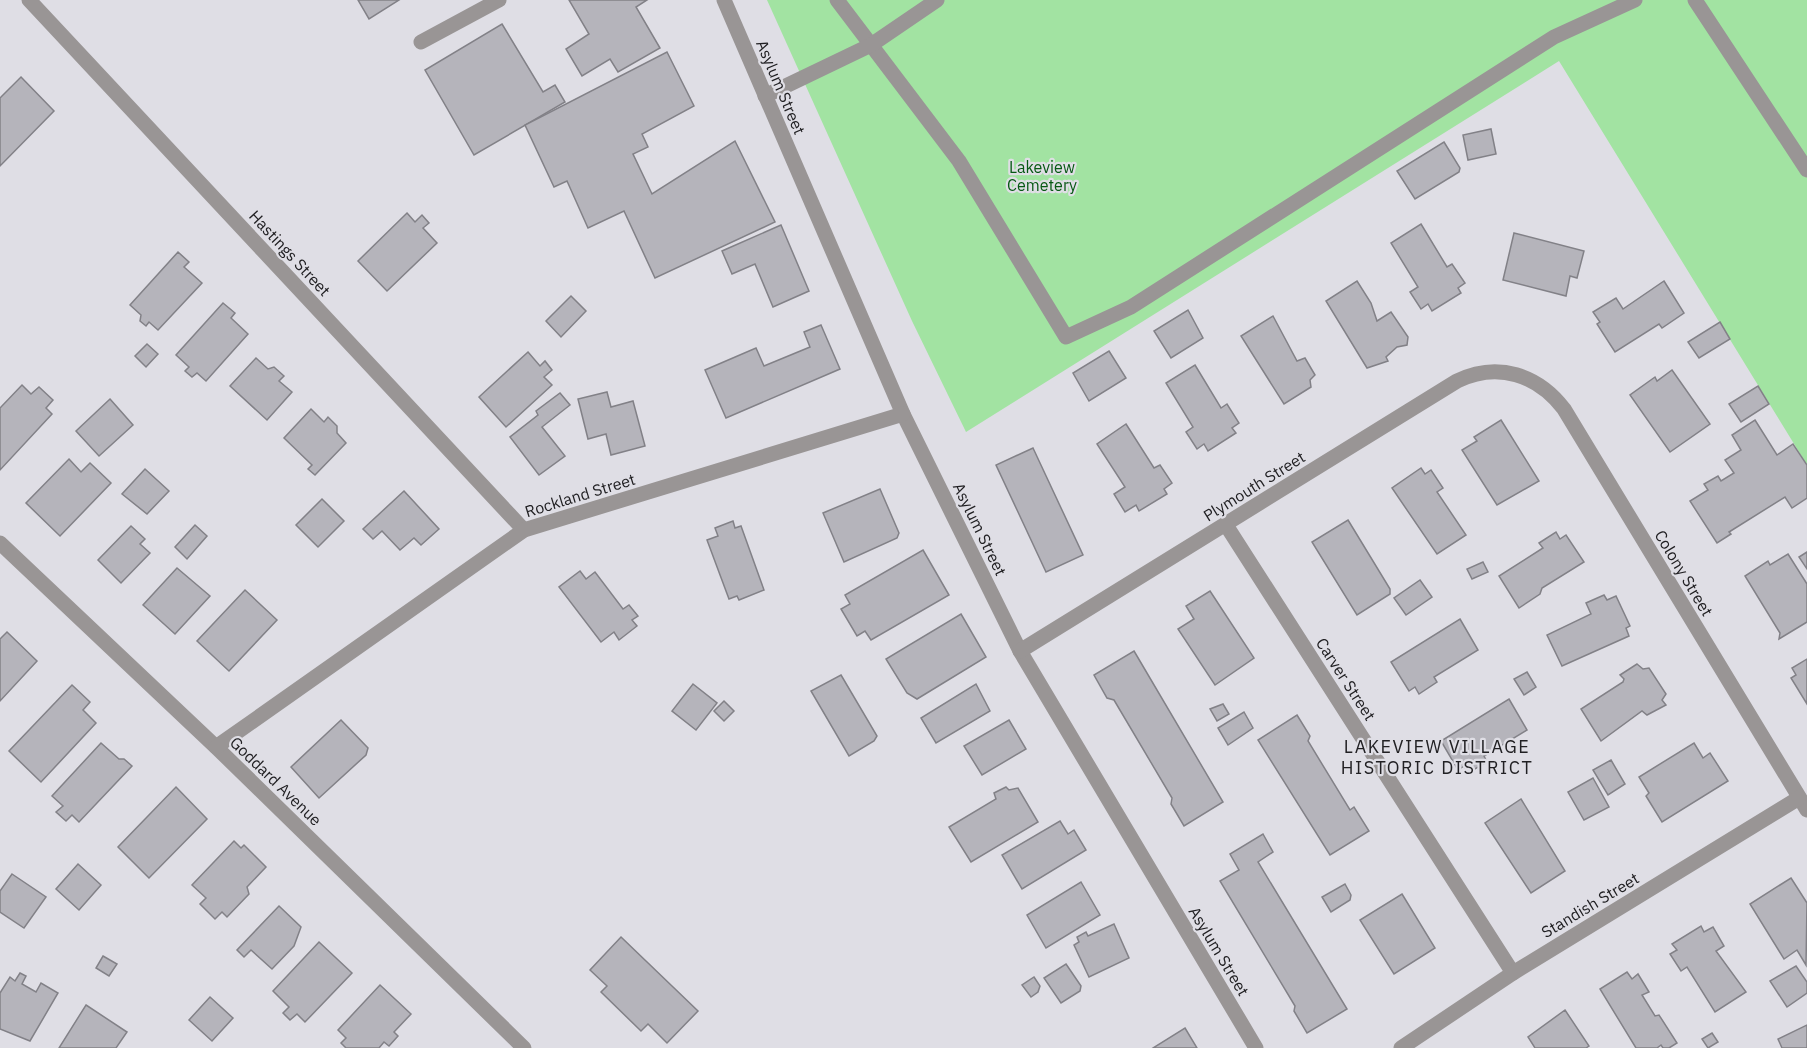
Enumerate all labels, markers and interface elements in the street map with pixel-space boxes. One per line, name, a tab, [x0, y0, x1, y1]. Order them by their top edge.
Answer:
street label: Asylum Street	[752, 37, 810, 137]
park label: Lakeview Cemetery	[1007, 157, 1077, 195]
street label: Hastings Street	[245, 206, 335, 300]
street label: Plymouth Street	[1199, 447, 1309, 525]
street label: Rockland Street	[522, 469, 638, 521]
street label: Asylum Street	[949, 479, 1011, 579]
street label: Colony Street	[1650, 526, 1718, 620]
street label: Carver Street	[1312, 634, 1380, 724]
street label: Goddard Avenue	[226, 732, 326, 830]
district label: LAKEVIEW VILLAGE HISTORIC DISTRICT	[1341, 735, 1533, 779]
street label: Standish Street	[1538, 868, 1642, 942]
street label: Asylum Street	[1184, 903, 1254, 999]

